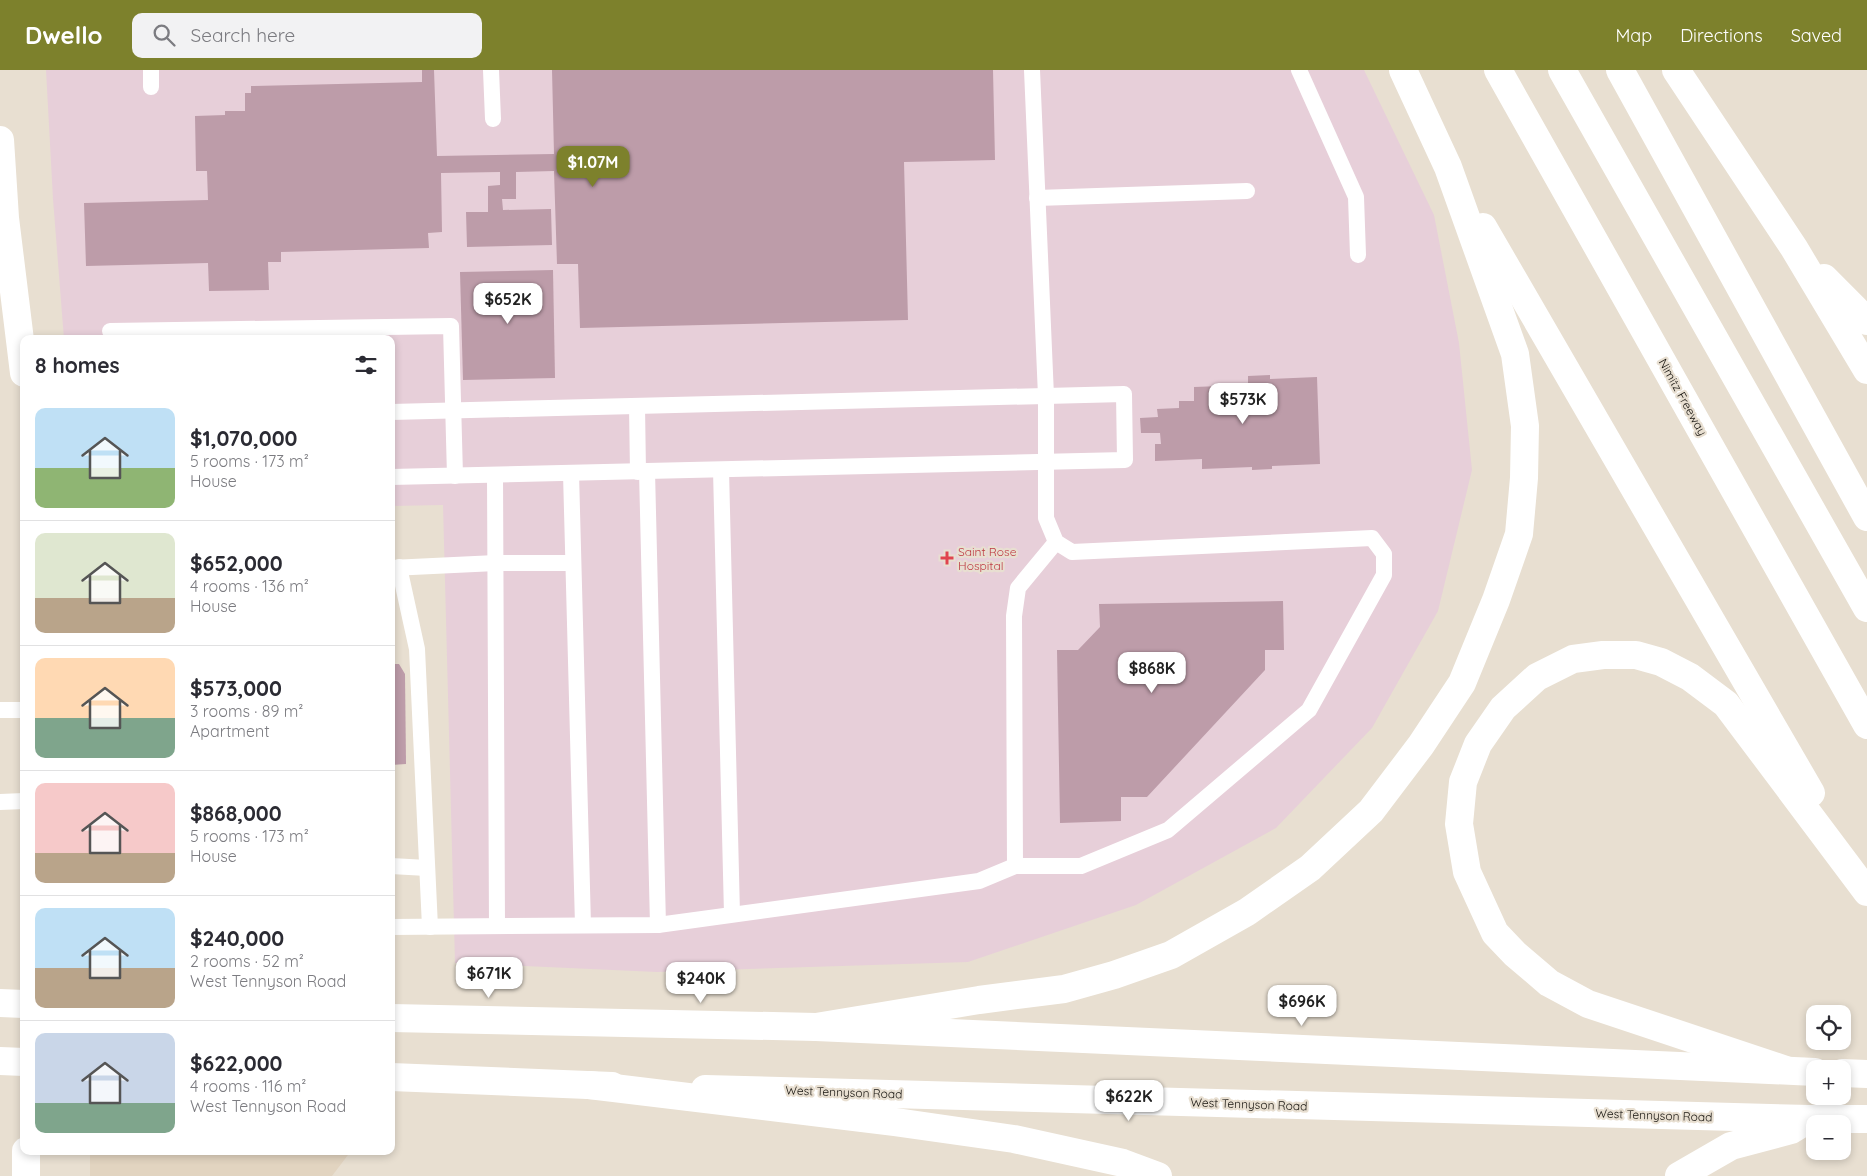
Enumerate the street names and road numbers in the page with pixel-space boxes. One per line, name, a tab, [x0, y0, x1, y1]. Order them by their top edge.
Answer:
street label: Nimitz Freeway	[1656, 356, 1710, 438]
street label: West Tennyson Road	[785, 1082, 903, 1102]
street label: West Tennyson Road	[1190, 1094, 1308, 1114]
street label: West Tennyson Road	[1595, 1105, 1713, 1125]

